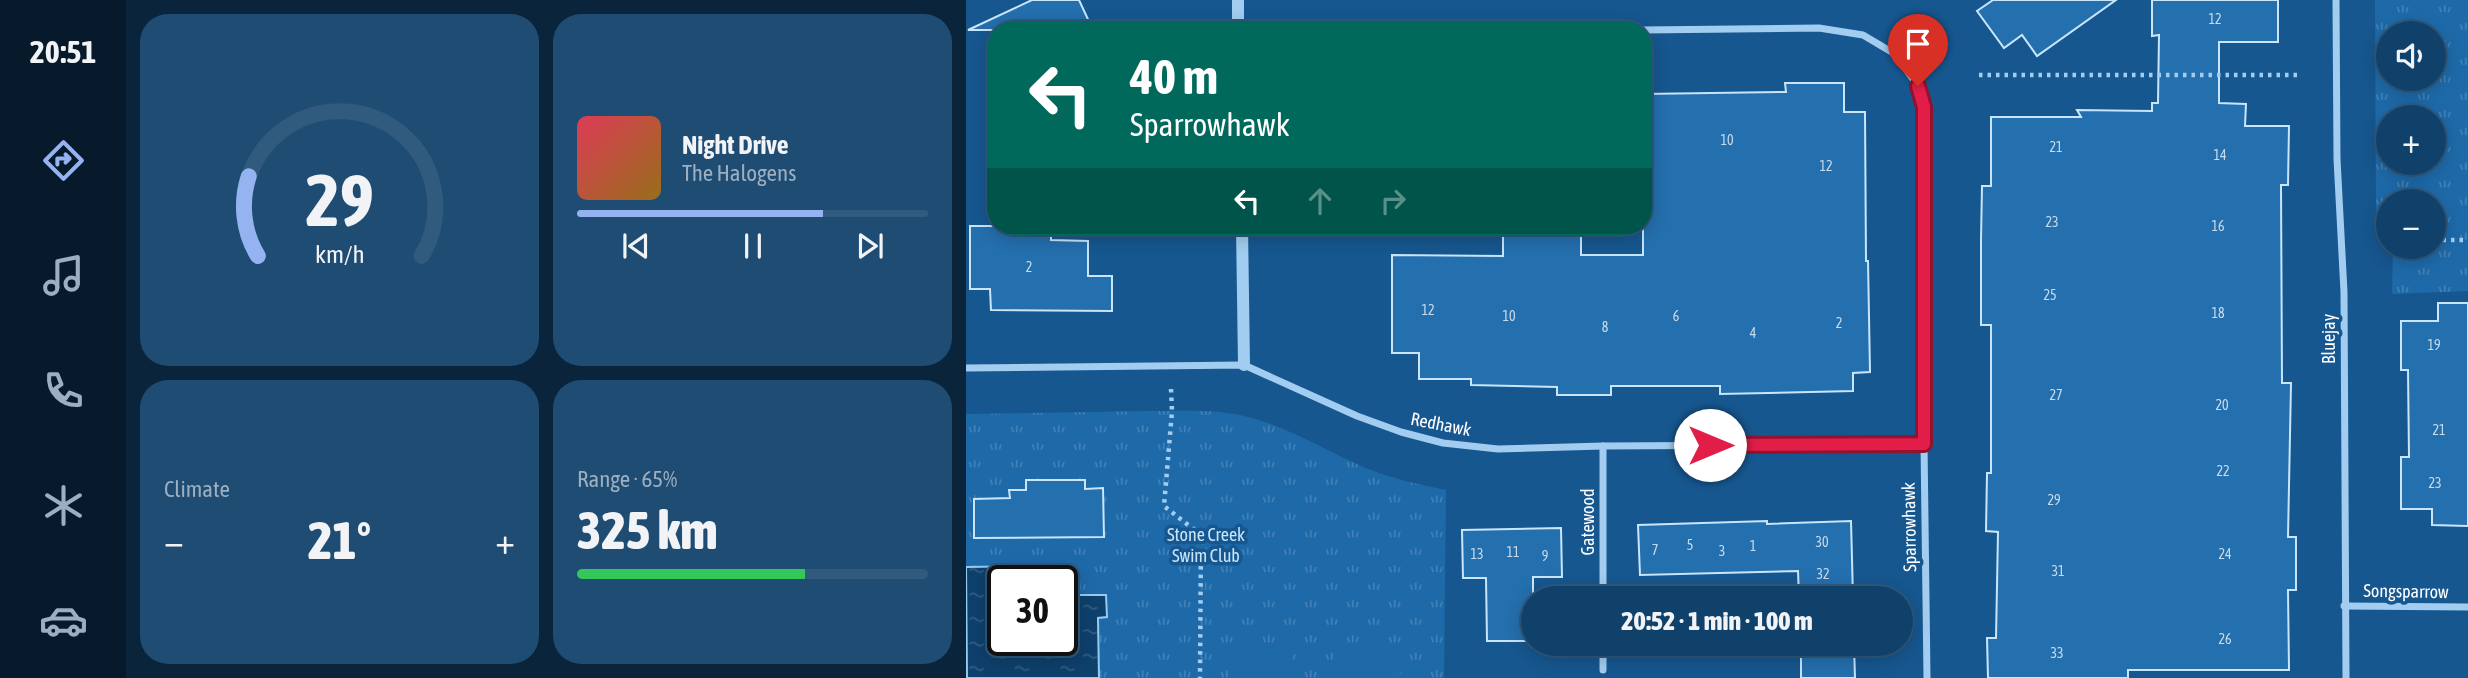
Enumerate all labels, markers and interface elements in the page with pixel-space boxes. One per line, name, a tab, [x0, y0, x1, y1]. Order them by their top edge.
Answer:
house number: 12	[2208, 11, 2222, 27]
pin	[1888, 14, 1948, 86]
map controls	[2376, 21, 2446, 259]
button: sound	[2376, 21, 2446, 91]
icon: arrive	[1899, 25, 1937, 63]
text: 20:51	[30, 33, 96, 70]
text: 40 m	[1130, 48, 1218, 104]
icon: left	[1015, 49, 1106, 140]
button: +	[2376, 105, 2446, 175]
text: Sparrowhawk	[1130, 106, 1290, 143]
text: Night Drive	[682, 130, 789, 160]
house number: 10	[1720, 132, 1734, 148]
icon: directions	[39, 136, 88, 185]
house number: 21	[2049, 139, 2063, 155]
house number: 14	[2213, 147, 2227, 163]
house number: 12	[1819, 158, 1833, 174]
text: 29	[305, 159, 374, 242]
text: The Halogens	[682, 160, 796, 186]
icon: left	[1228, 182, 1266, 220]
icon: ahead	[1301, 182, 1339, 220]
icon: right	[1374, 182, 1412, 220]
button: −	[2376, 189, 2446, 259]
house number: 23	[2045, 214, 2059, 230]
house number: 16	[2211, 218, 2225, 234]
icon: previous	[617, 227, 655, 265]
icon: pause	[734, 227, 772, 265]
icon: next	[851, 227, 889, 265]
text: km/h	[315, 240, 364, 268]
icon: music	[39, 251, 88, 300]
house number: 2	[1026, 259, 1032, 275]
house number: 25	[2043, 287, 2057, 303]
house number: 12	[1421, 302, 1435, 318]
house number: 18	[2211, 305, 2225, 321]
house number: 10	[1502, 308, 1516, 324]
house number: 6	[1673, 308, 1680, 324]
street label: Bluejay	[2318, 314, 2339, 364]
house number: 2	[1836, 315, 1842, 331]
house number: 8	[1602, 319, 1609, 335]
house number: 4	[1750, 325, 1757, 341]
house number: 19	[2427, 337, 2441, 353]
icon: phone	[39, 366, 88, 415]
house number: 27	[2049, 387, 2063, 403]
house number: 20	[2215, 397, 2229, 413]
street label: Redhawk	[1409, 408, 1473, 440]
position arrow	[1673, 408, 1747, 482]
house number: 21	[2432, 422, 2446, 438]
house number: 22	[2216, 463, 2230, 479]
text: Range · 65%	[577, 466, 677, 492]
house number: 23	[2428, 475, 2442, 491]
text: Climate	[164, 476, 230, 502]
icon: climate	[39, 481, 88, 530]
street label: Sparrowhawk	[1898, 482, 1920, 572]
street label: Gatewood	[1577, 489, 1598, 555]
house number: 29	[2047, 492, 2061, 508]
text: 325 km	[577, 500, 718, 560]
text: 21°	[308, 510, 371, 570]
text: −	[164, 519, 184, 562]
text: +	[495, 519, 515, 562]
park label: Stone Creek Swim Club	[1167, 524, 1245, 566]
house number: 30	[1815, 534, 1829, 550]
house number: 5	[1687, 537, 1693, 553]
house number: 1	[1750, 538, 1756, 554]
house number: 7	[1652, 542, 1658, 558]
house number: 3	[1719, 543, 1725, 559]
house number: 11	[1506, 544, 1520, 560]
house number: 13	[1470, 546, 1484, 562]
house number: 24	[2218, 546, 2232, 562]
house number: 9	[1542, 548, 1548, 564]
house number: 31	[2051, 563, 2065, 579]
speed limit sign: 30	[987, 565, 1078, 656]
house number: 32	[1816, 566, 1830, 582]
street label: Songsparrow	[2363, 580, 2449, 602]
icon: car	[39, 596, 88, 645]
text: 20:52 · 1 min · 100 m	[1621, 606, 1813, 636]
house number: 26	[2218, 631, 2232, 647]
house number: 33	[2050, 645, 2064, 661]

